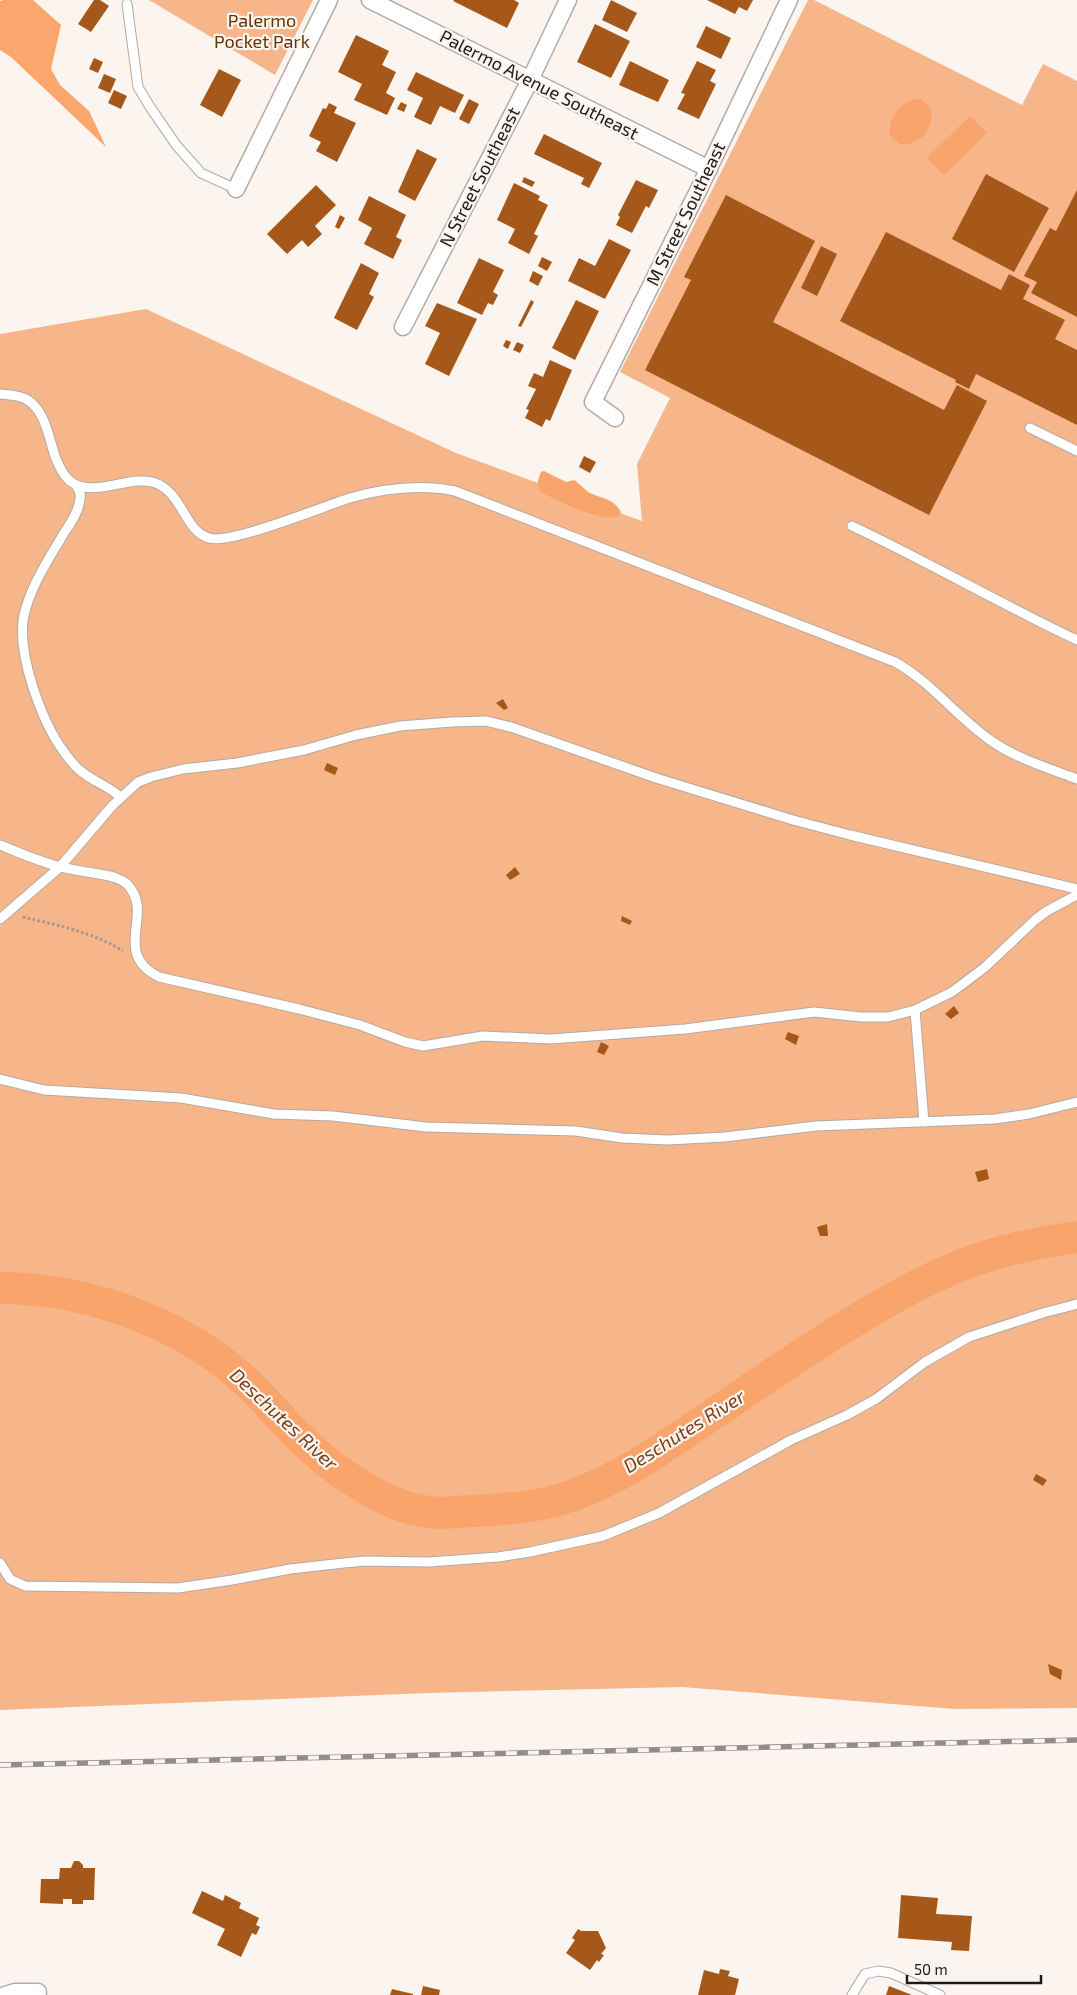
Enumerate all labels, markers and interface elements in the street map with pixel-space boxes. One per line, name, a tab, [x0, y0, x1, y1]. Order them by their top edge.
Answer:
park label: Palermo Pocket Park	[214, 9, 310, 52]
street label: Palermo Avenue Southeast	[436, 24, 643, 144]
street label: N Street Southeast	[434, 103, 524, 250]
street label: M Street Southeast	[641, 138, 730, 289]
water label: Deschutes River	[226, 1363, 343, 1475]
water label: Deschutes River	[619, 1384, 749, 1477]
scale bar	[907, 1952, 1041, 1984]
text: 50 m	[914, 1960, 948, 1978]

